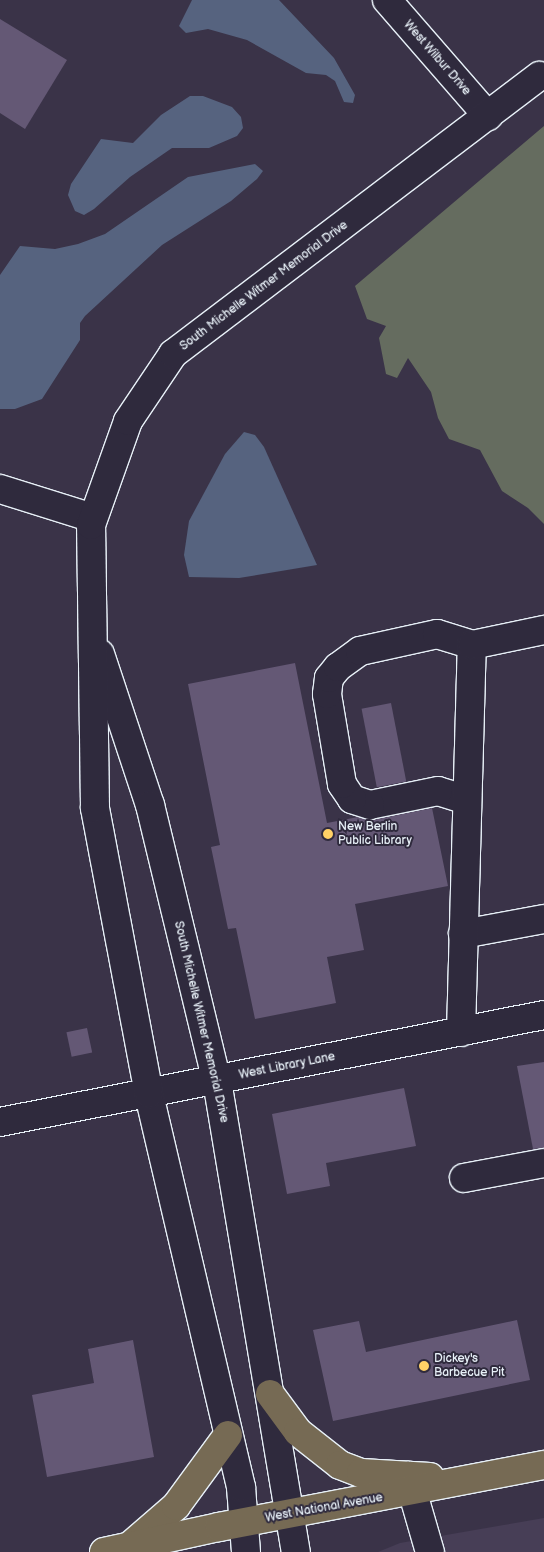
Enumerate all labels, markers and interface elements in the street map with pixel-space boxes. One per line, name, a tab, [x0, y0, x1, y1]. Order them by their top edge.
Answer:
street label: West Wilbur Drive	[400, 17, 474, 99]
street label: South Michelle Witmer Memorial Drive	[177, 218, 351, 354]
place label: New Berlin Public Library	[338, 820, 412, 848]
marker: New Berlin Public Library	[322, 828, 334, 840]
street label: South Michelle Witmer Memorial Drive	[171, 920, 231, 1124]
street label: West Library Lane	[237, 1050, 337, 1082]
place label: Dickey's Barbecue Pit	[434, 1352, 505, 1380]
marker: Dickey's Barbecue Pit	[418, 1360, 430, 1372]
street label: West National Avenue	[264, 1491, 384, 1525]

